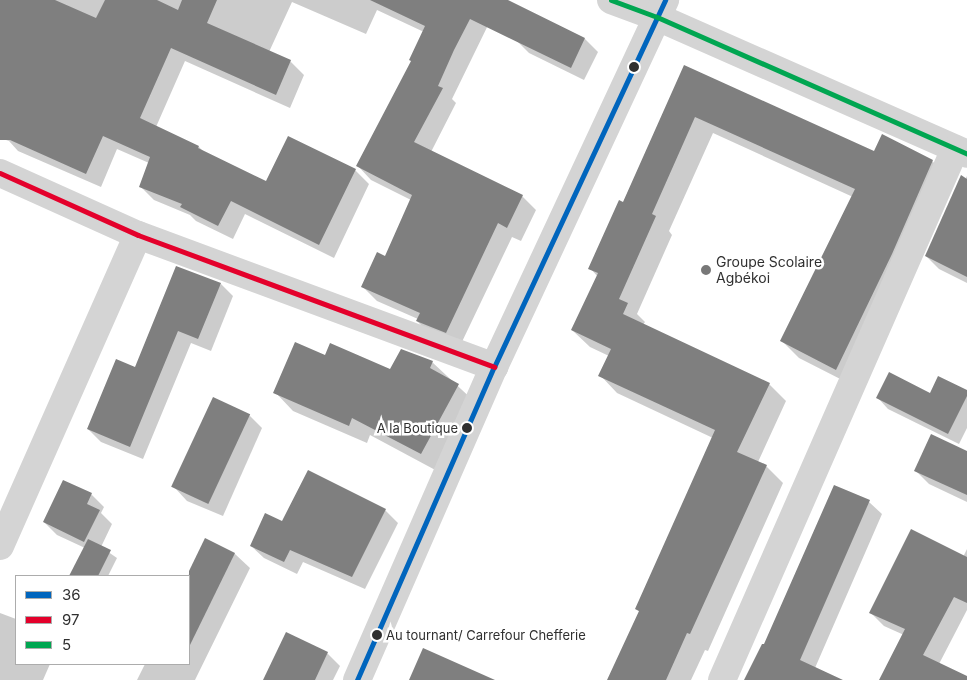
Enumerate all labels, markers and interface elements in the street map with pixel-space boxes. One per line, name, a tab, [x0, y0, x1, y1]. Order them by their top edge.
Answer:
unlabelled marker	[629, 62, 639, 72]
place label: Groupe Scolaire Agbékoi	[716, 254, 822, 286]
marker: Groupe Scolaire Agbékoi	[700, 264, 712, 276]
place label: A la Boutique	[377, 420, 458, 436]
marker: A la Boutique	[462, 423, 472, 433]
legend	[15, 575, 190, 665]
text: 36	[62, 585, 81, 604]
text: 97	[62, 610, 80, 629]
place label: Au tournant/ Carrefour Chefferie	[386, 627, 586, 643]
marker: Au tournant/ Carrefour Chefferie	[372, 630, 382, 640]
text: 5	[62, 635, 71, 654]

